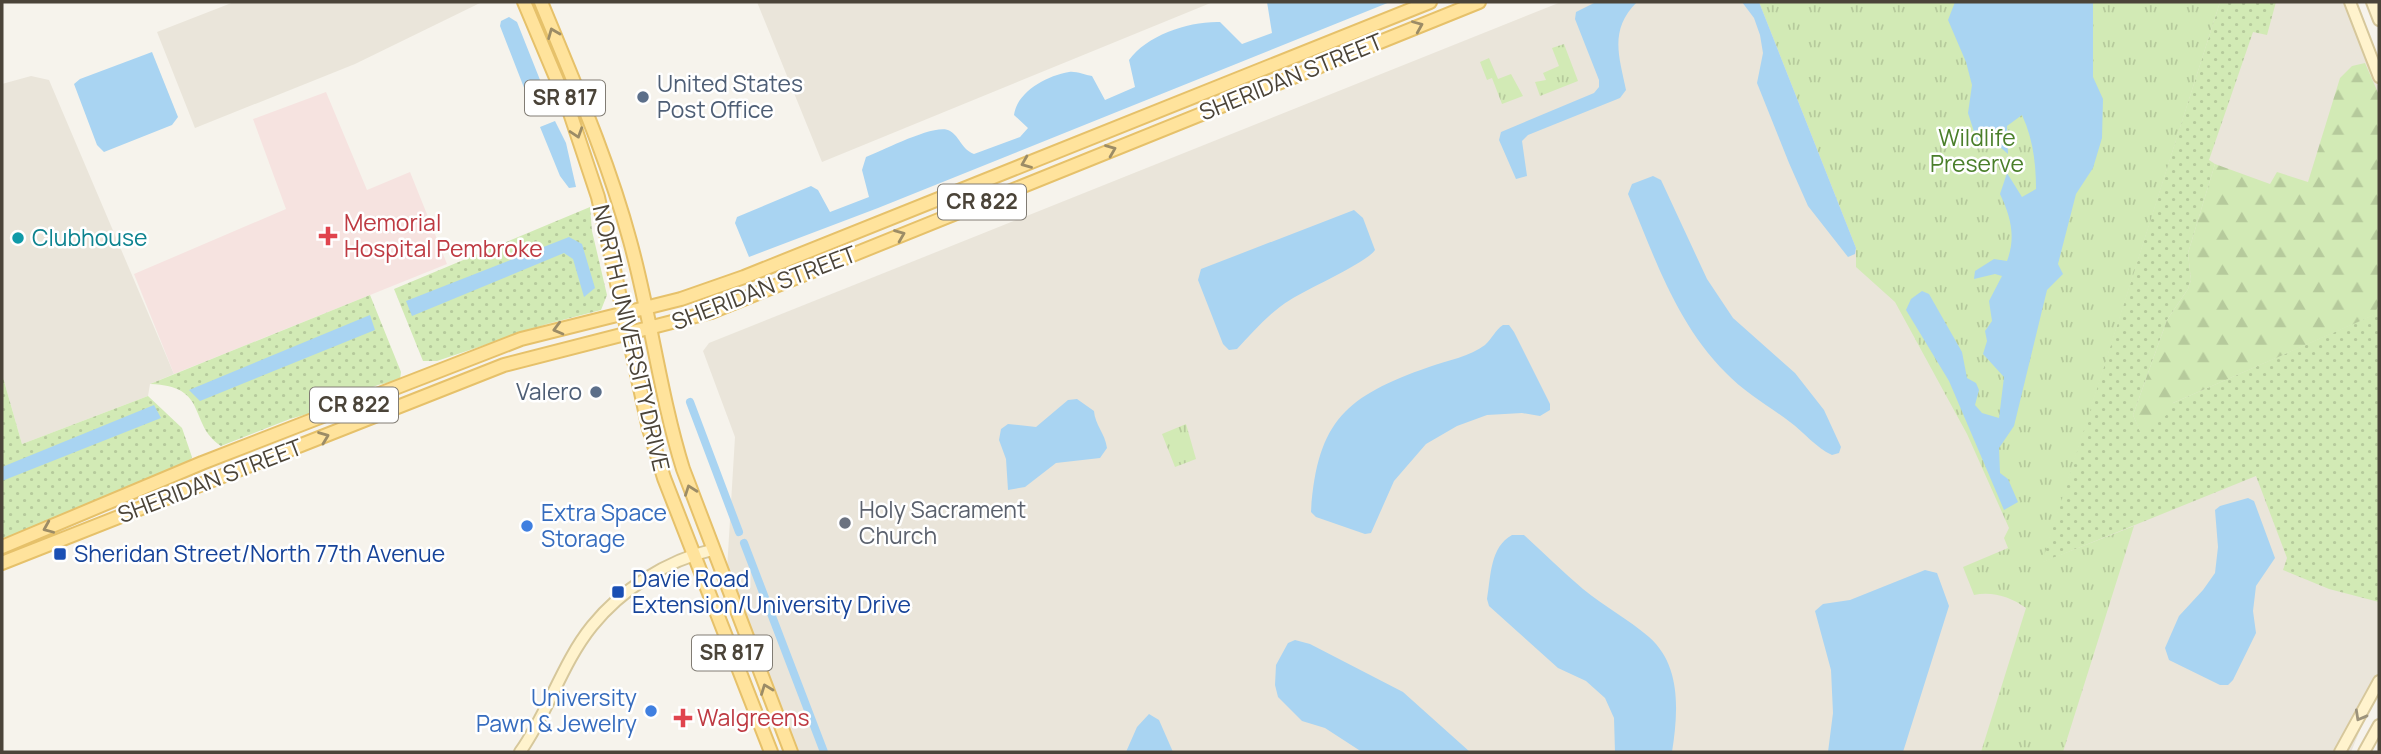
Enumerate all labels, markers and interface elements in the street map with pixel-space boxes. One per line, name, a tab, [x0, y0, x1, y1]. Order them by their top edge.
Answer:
one-way arrow	[1411, 21, 1423, 35]
street label: SHERIDAN STREET	[1194, 25, 1387, 127]
one-way arrow	[548, 27, 562, 39]
place label: United States Post Office	[657, 67, 803, 125]
road number: SR 817	[525, 80, 605, 116]
marker: United States Post Office	[635, 89, 651, 105]
park label: Wildlife Preserve	[1930, 121, 2024, 179]
one-way arrow	[569, 127, 583, 139]
one-way arrow	[1104, 144, 1116, 158]
one-way arrow	[1020, 155, 1033, 169]
road number: CR 822	[938, 184, 1026, 220]
street label: NORTH UNIVERSITY DRIVE	[586, 201, 678, 474]
place label: Memorial Hospital Pembroke	[344, 206, 543, 264]
place label: Clubhouse	[32, 221, 148, 253]
marker: Memorial Hospital Pembroke	[318, 226, 338, 246]
marker: Clubhouse	[10, 230, 26, 246]
one-way arrow	[893, 230, 905, 244]
street label: SHERIDAN STREET	[667, 237, 861, 337]
one-way arrow	[552, 321, 564, 335]
place label: Valero	[516, 375, 582, 407]
marker: Valero	[588, 384, 604, 400]
road number: CR 822	[310, 388, 398, 422]
street label: SHERIDAN STREET	[113, 430, 307, 530]
one-way arrow	[317, 432, 329, 446]
one-way arrow	[684, 484, 698, 497]
place label: Holy Sacrament Church	[859, 493, 1026, 551]
place label: Extra Space Storage	[541, 496, 667, 554]
marker: Holy Sacrament Church	[837, 515, 853, 531]
marker: Extra Space Storage	[519, 518, 535, 534]
one-way arrow	[42, 520, 55, 534]
place label: Sheridan Street/North 77th Avenue	[74, 537, 445, 569]
marker: Sheridan Street/North 77th Avenue	[52, 546, 68, 562]
place label: Davie Road Extension/University Drive	[632, 562, 911, 620]
marker: Davie Road Extension/University Drive	[610, 584, 626, 600]
road number: SR 817	[692, 636, 772, 670]
place label: University Pawn & Jewelry	[476, 681, 637, 739]
one-way arrow	[761, 683, 775, 695]
place label: Walgreens	[697, 701, 810, 733]
marker: University Pawn & Jewelry	[643, 703, 659, 719]
one-way arrow	[2355, 709, 2368, 722]
marker: Walgreens	[675, 710, 691, 726]

